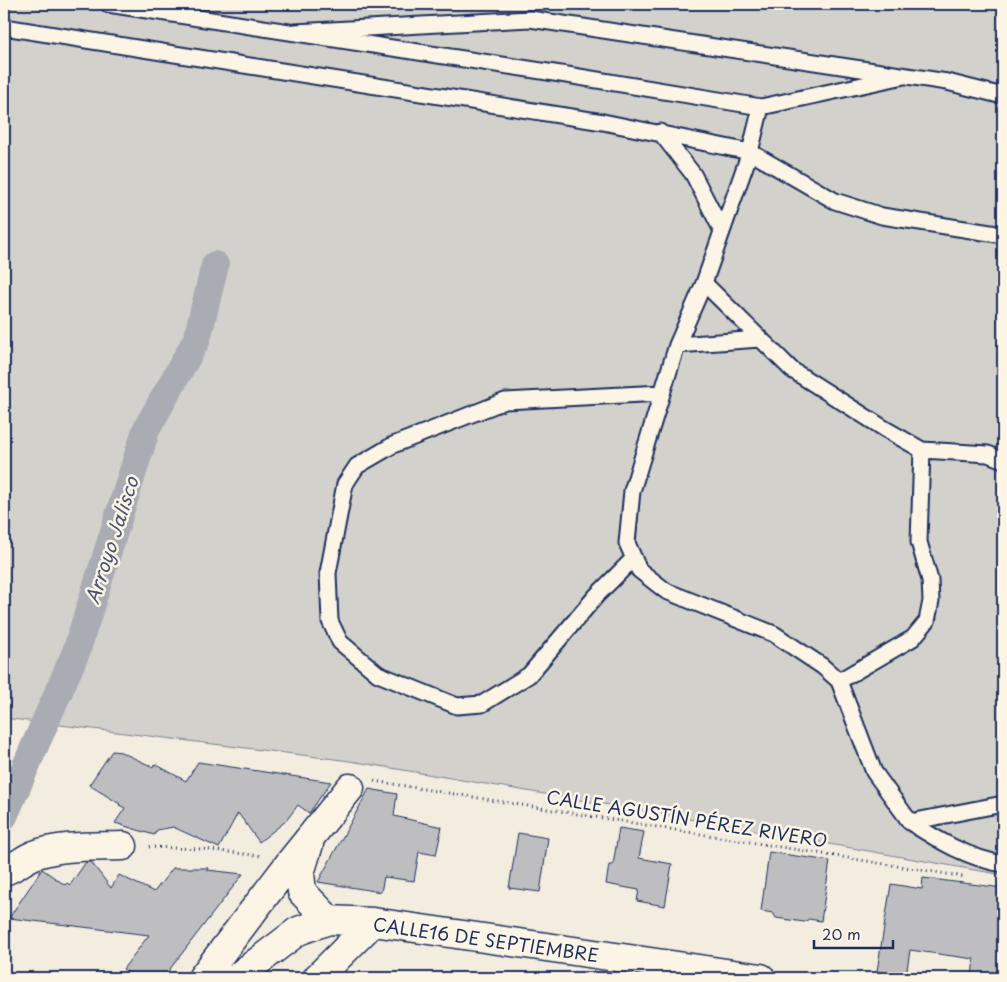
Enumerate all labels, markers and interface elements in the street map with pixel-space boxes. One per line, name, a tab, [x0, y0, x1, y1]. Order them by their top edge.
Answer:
water label: Arroyo Jalisco	[77, 472, 145, 607]
street label: CALLE AGUSTÍN PÉREZ RIVERO	[545, 782, 829, 854]
street label: CALLE16 DE SEPTIEMBRE	[371, 910, 601, 968]
scale bar	[814, 917, 893, 949]
text: 20 m	[822, 922, 861, 945]

